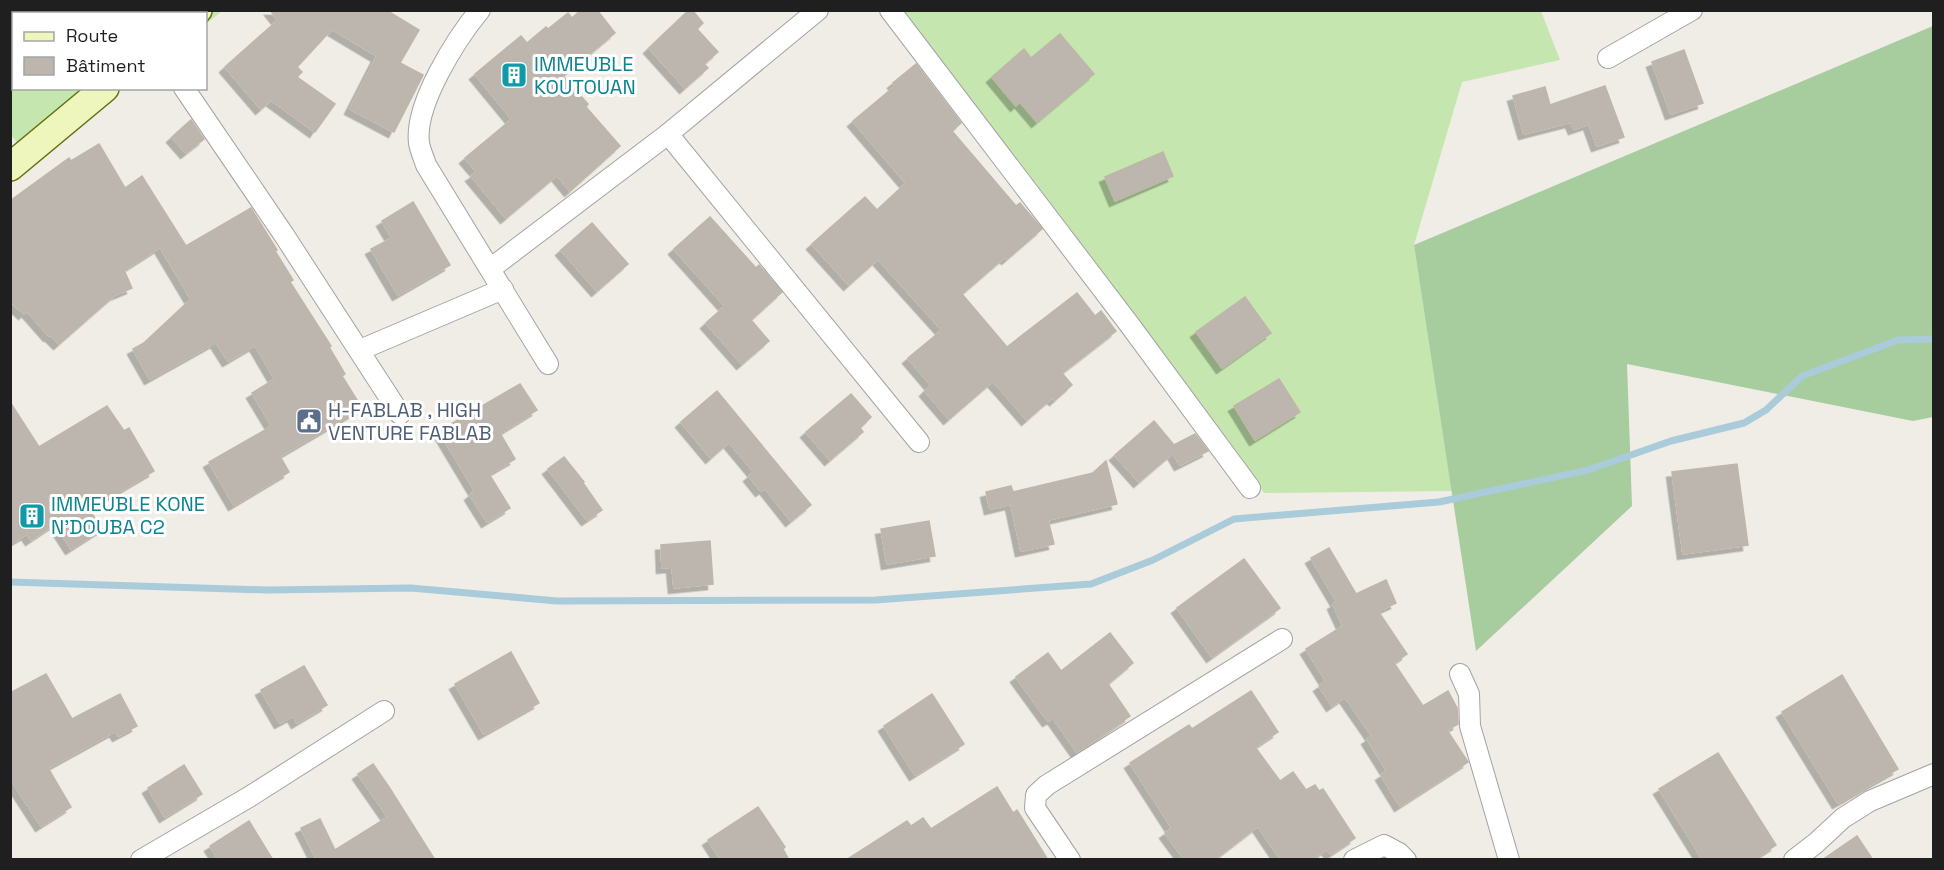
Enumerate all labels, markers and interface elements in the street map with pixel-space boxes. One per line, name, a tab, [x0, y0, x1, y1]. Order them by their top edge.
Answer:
legend	[12, 12, 207, 90]
text: Route	[66, 24, 118, 47]
place label: IMMEUBLE KOUTOUAN	[534, 51, 636, 100]
text: Bâtiment	[66, 54, 146, 77]
building icon: IMMEUBLE KOUTOUAN	[499, 60, 529, 90]
place label: H-FABLAB , HIGH VENTURE FABLAB	[328, 397, 492, 446]
public building icon: H-FABLAB , HIGH VENTURE FABLAB	[294, 406, 324, 436]
place label: IMMEUBLE KONE N'DOUBA C2	[51, 491, 205, 540]
building icon: IMMEUBLE KONE N'DOUBA C2	[17, 501, 47, 531]

